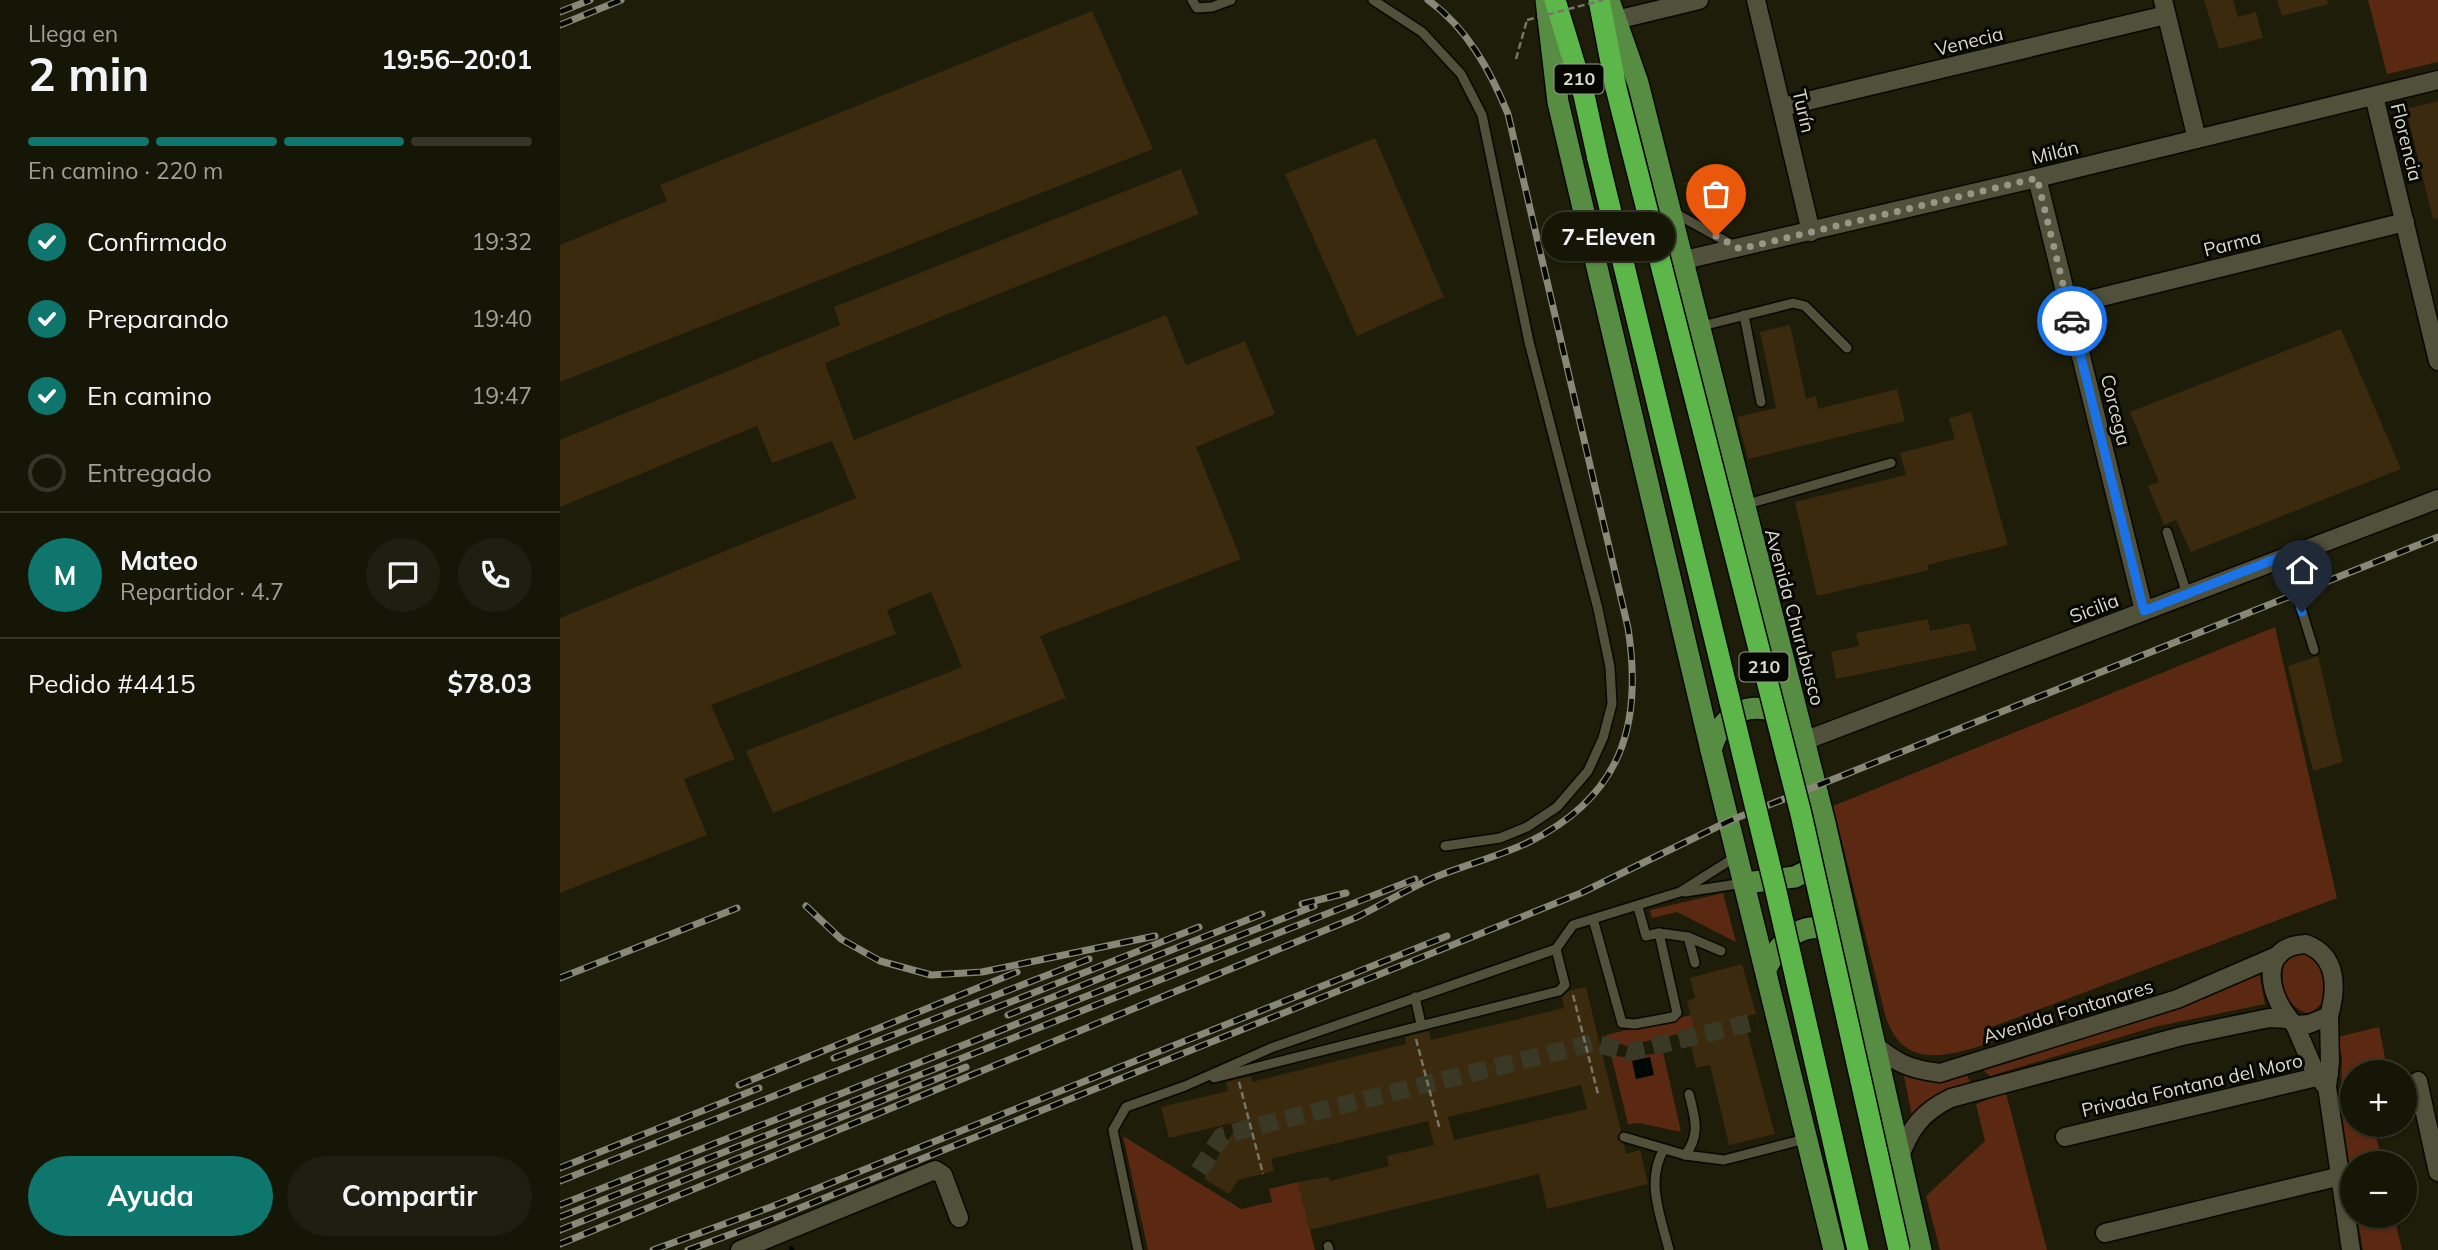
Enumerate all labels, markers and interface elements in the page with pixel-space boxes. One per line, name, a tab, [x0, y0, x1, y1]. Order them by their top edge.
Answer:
text: Llega en	[28, 19, 118, 48]
street label: Venecia	[1932, 21, 2006, 61]
text: 19:56–20:01	[381, 43, 532, 76]
text: 2 min	[28, 45, 149, 103]
road number: 210	[1555, 64, 1604, 94]
street label: Turín	[1787, 87, 1821, 135]
street label: Florencia	[2386, 100, 2428, 184]
street label: Milán	[2029, 135, 2081, 169]
text: En camino · 220 m	[28, 156, 223, 185]
pin	[1686, 164, 1746, 236]
icon: bag	[1697, 175, 1735, 213]
callout: 7-Eleven	[1541, 212, 1674, 260]
text: 7-Eleven	[1561, 222, 1656, 251]
icon: check	[28, 223, 66, 261]
street label: Parma	[2201, 224, 2263, 262]
text: Confirmado	[87, 225, 227, 258]
text: 19:32	[472, 227, 532, 256]
courier	[2037, 286, 2107, 356]
icon: check	[28, 300, 66, 338]
text: Preparando	[87, 302, 229, 335]
icon: car	[2053, 302, 2091, 340]
text: 19:40	[472, 304, 532, 333]
street label: Corcega	[2096, 372, 2136, 448]
icon: check	[28, 377, 66, 415]
text: En camino	[87, 379, 212, 412]
text: 19:47	[472, 381, 532, 410]
text: Entregado	[87, 456, 212, 489]
street label: Avenida Churubusco	[1760, 526, 1830, 708]
button: chat	[366, 538, 440, 612]
button: phone	[458, 538, 532, 612]
pin	[2272, 540, 2332, 612]
text: Mateo	[120, 544, 198, 577]
icon: home	[2283, 551, 2321, 589]
text: M	[54, 559, 76, 592]
text: Repartidor · 4.7	[120, 577, 284, 606]
street label: Sicilia	[2066, 588, 2122, 628]
road number: 210	[1740, 652, 1788, 682]
text: Pedido #4415	[28, 667, 196, 700]
text: $78.03	[448, 667, 532, 700]
street label: Avenida Fontanares	[1980, 974, 2156, 1048]
street label: Privada Fontana del Moro	[2079, 1048, 2305, 1122]
map controls	[2340, 1060, 2417, 1228]
button: +	[2340, 1060, 2417, 1137]
button: −	[2340, 1151, 2417, 1228]
button: Ayuda	[28, 1156, 273, 1236]
button: Compartir	[287, 1156, 532, 1236]

